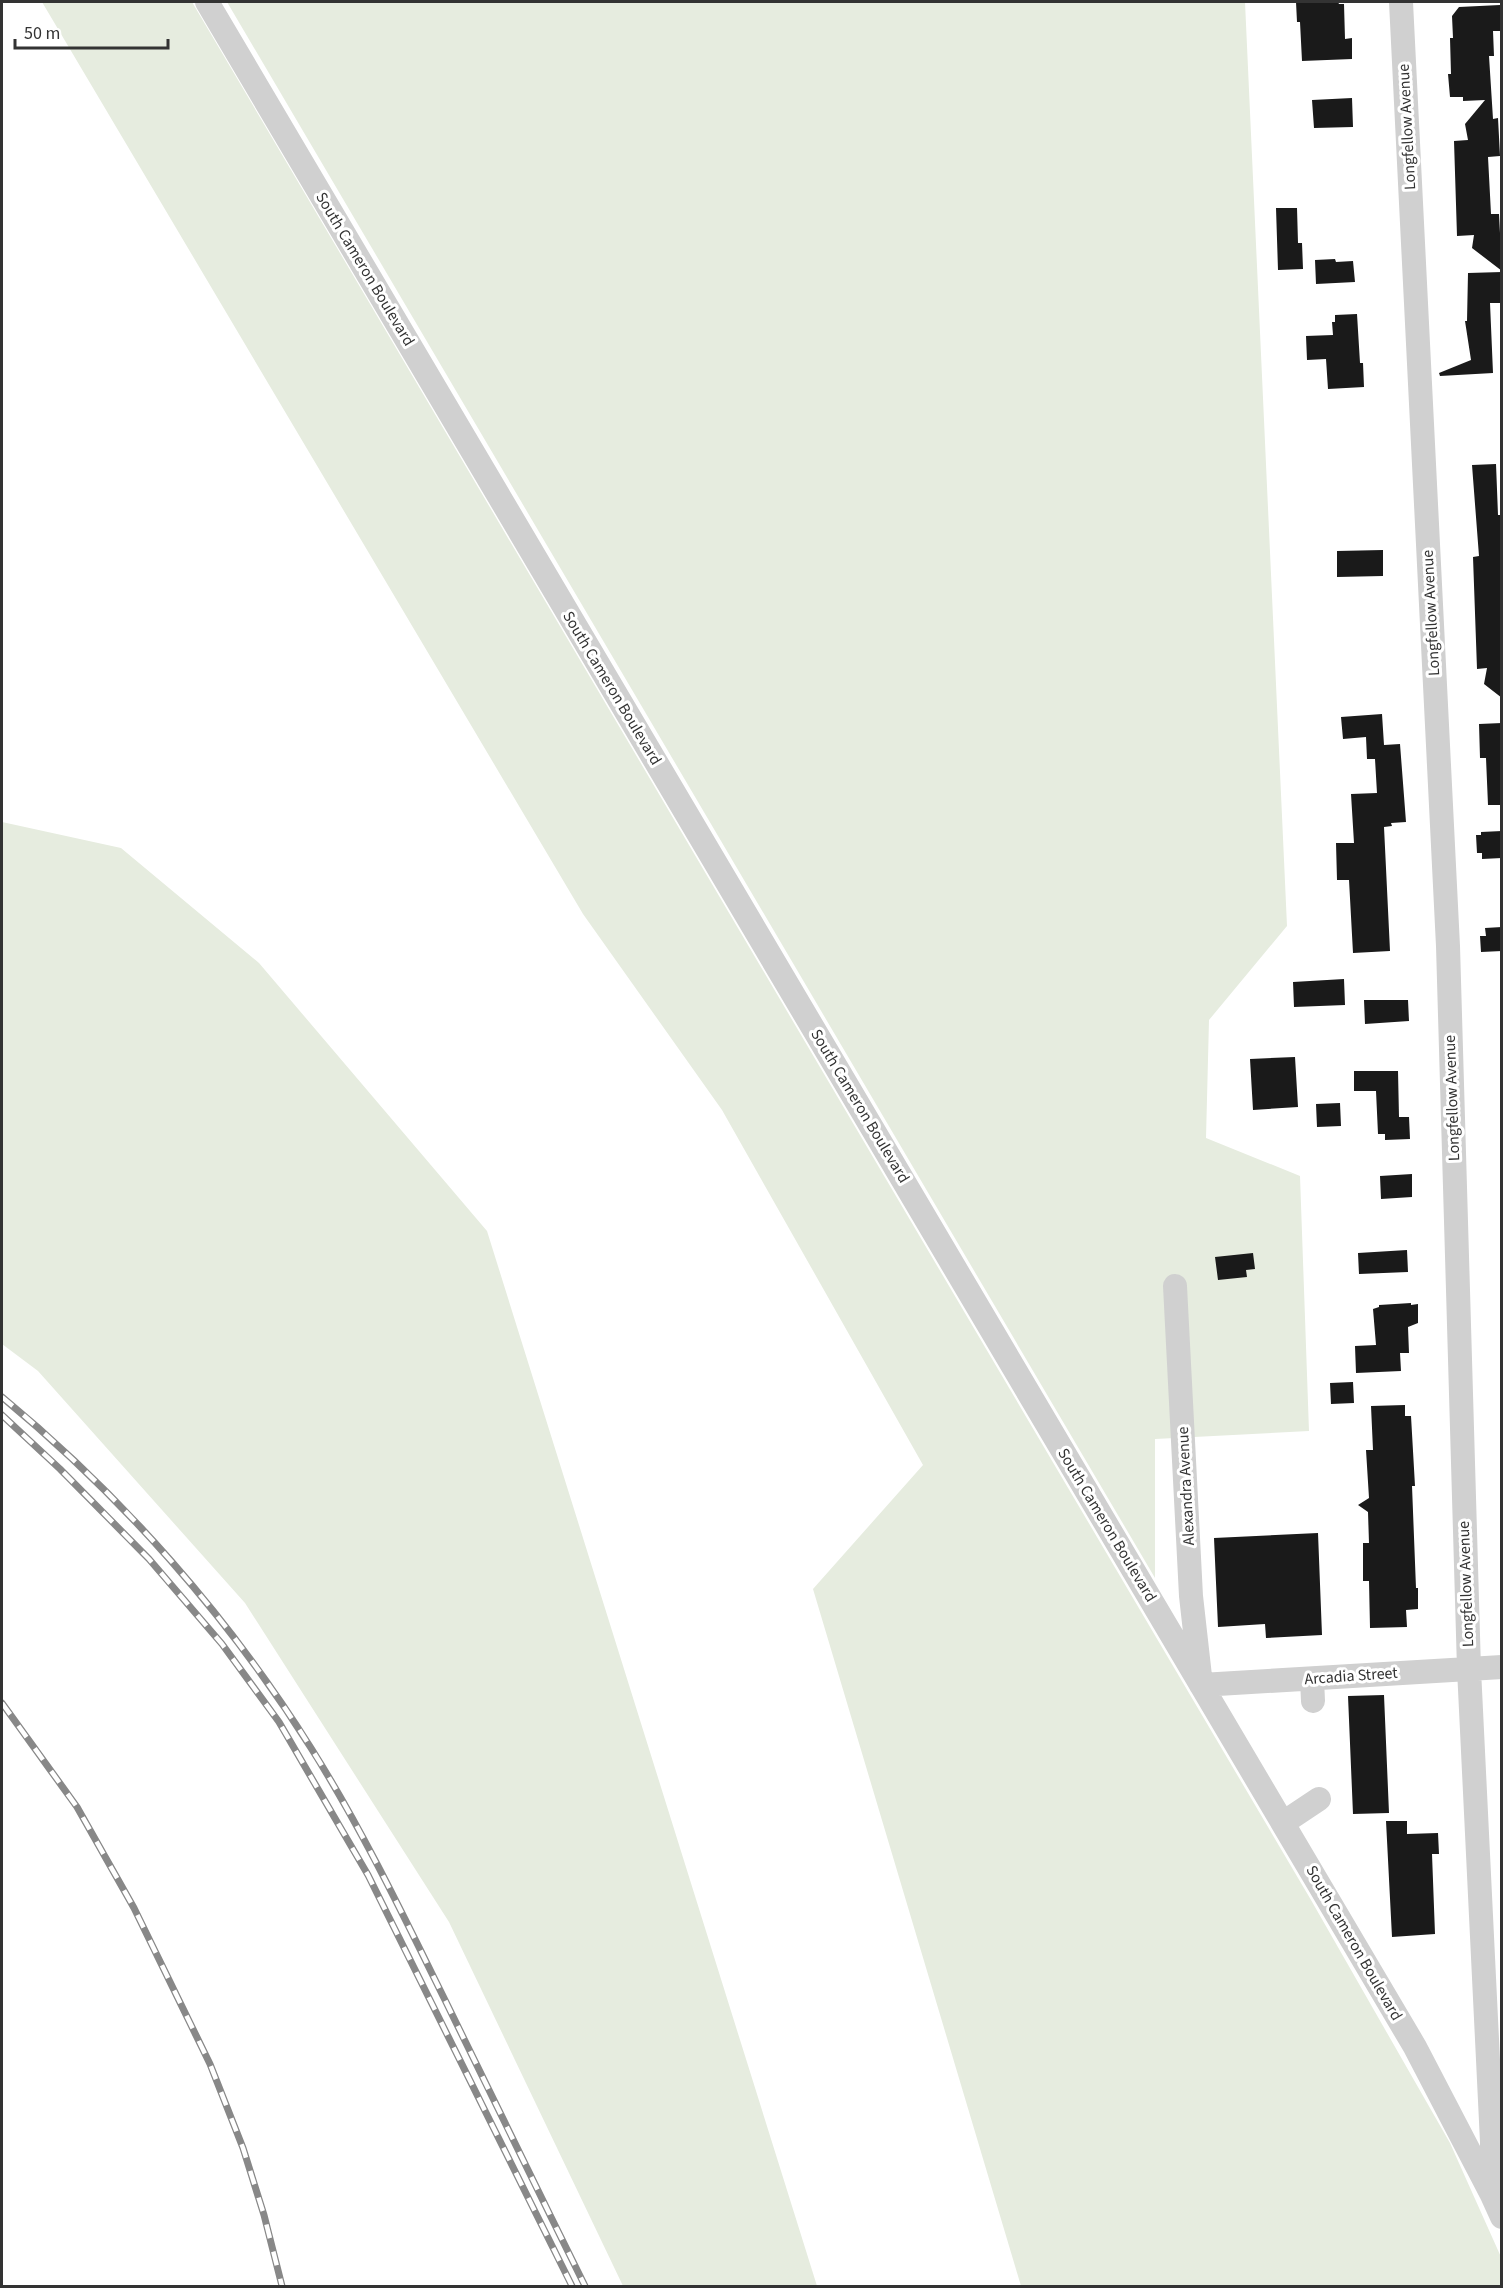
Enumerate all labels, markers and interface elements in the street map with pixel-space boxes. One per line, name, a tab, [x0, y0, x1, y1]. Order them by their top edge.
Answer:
scale bar	[15, 12, 168, 50]
text: 50 m	[24, 21, 60, 46]
street label: Longfellow Avenue	[1393, 63, 1421, 191]
street label: South Cameron Boulevard	[310, 188, 420, 350]
street label: Longfellow Avenue	[1417, 549, 1445, 677]
street label: South Cameron Boulevard	[557, 607, 667, 769]
street label: South Cameron Boulevard	[805, 1025, 915, 1187]
street label: Longfellow Avenue	[1439, 1034, 1465, 1162]
street label: Alexandra Avenue	[1172, 1426, 1200, 1546]
street label: South Cameron Boulevard	[1052, 1444, 1162, 1606]
street label: Longfellow Avenue	[1453, 1520, 1479, 1648]
street label: Arcadia Street	[1304, 1662, 1399, 1690]
street label: South Cameron Boulevard	[1300, 1861, 1408, 2025]

